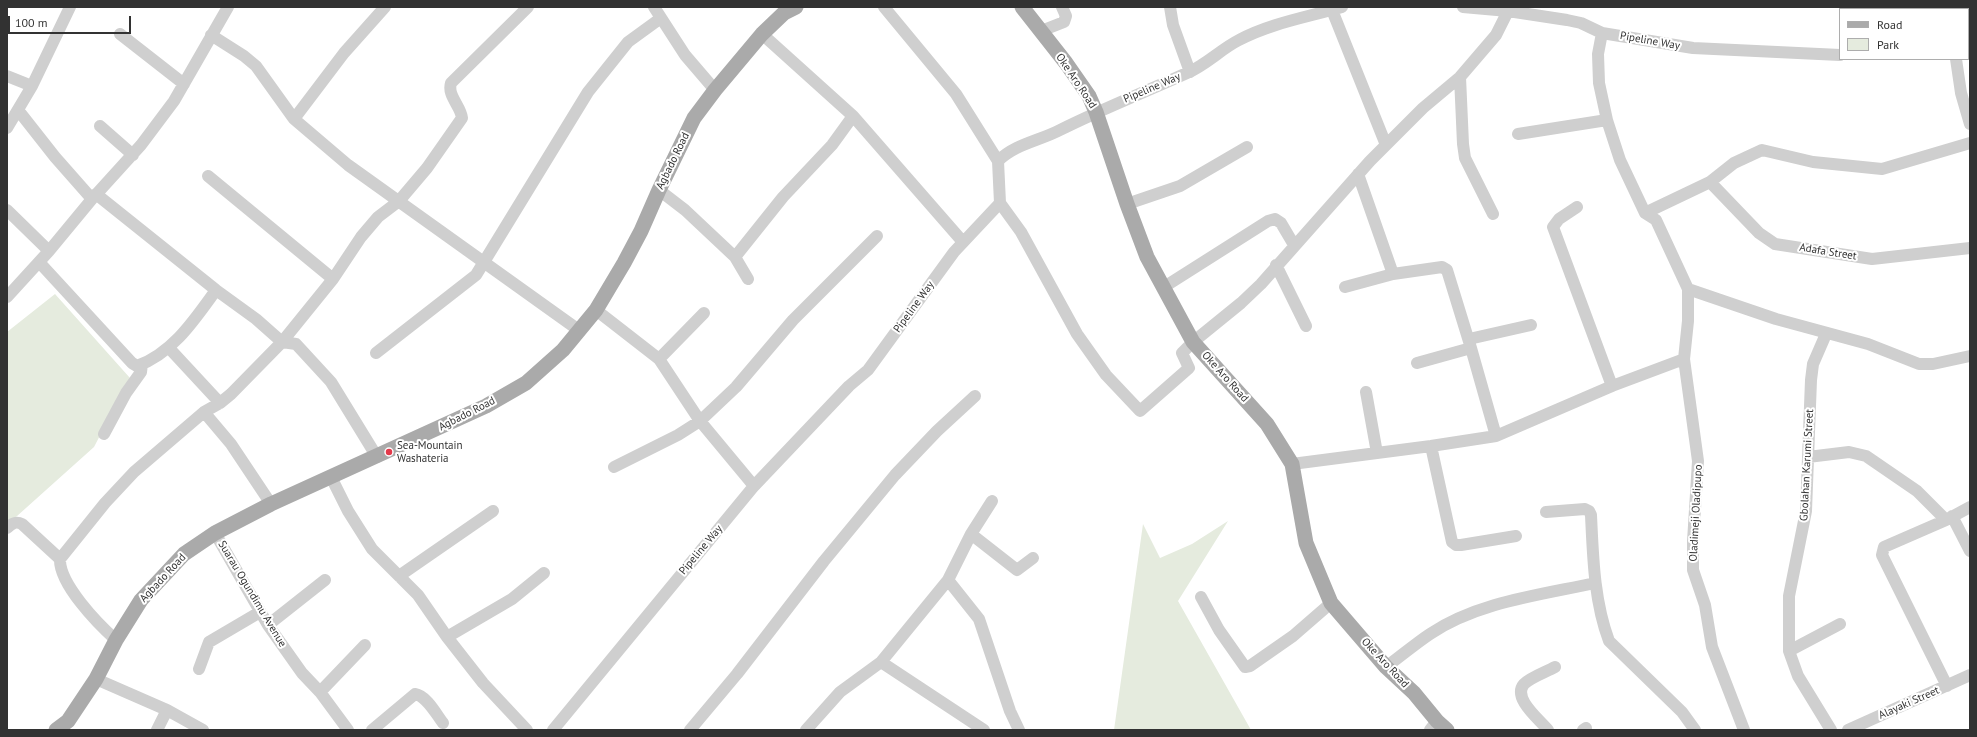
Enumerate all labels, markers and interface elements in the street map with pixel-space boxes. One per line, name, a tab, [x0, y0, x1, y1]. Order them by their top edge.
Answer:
scale bar	[10, 8, 133, 34]
legend	[1839, 8, 1969, 60]
text: 100 m	[15, 15, 48, 30]
text: Road	[1877, 17, 1902, 32]
street label: Pipeline Way	[1619, 29, 1681, 53]
text: Park	[1877, 37, 1899, 52]
street label: Oke Aro Road	[1053, 51, 1099, 111]
street label: Pipeline Way	[1122, 70, 1182, 106]
street label: Agbado Road	[654, 130, 692, 192]
street label: Adafa Street	[1798, 241, 1858, 263]
street label: Pipeline Way	[891, 279, 937, 335]
street label: Oke Aro Road	[1199, 349, 1251, 405]
street label: Agbado Road	[437, 394, 497, 434]
street label: Gbolahan Karumi Street	[1797, 409, 1817, 521]
place label: Sea-Mountain Washateria	[397, 439, 463, 465]
marker: Sea-Mountain Washateria	[384, 447, 394, 457]
street label: Oladimeji Oladipupo	[1687, 464, 1705, 562]
street label: Pipeline Way	[676, 523, 726, 577]
street label: Suarau Ogundimu Avenue	[215, 538, 289, 650]
street label: Agbado Road	[137, 551, 189, 605]
street label: Oke Aro Road	[1359, 635, 1411, 691]
street label: Alayaki Street	[1877, 684, 1941, 722]

